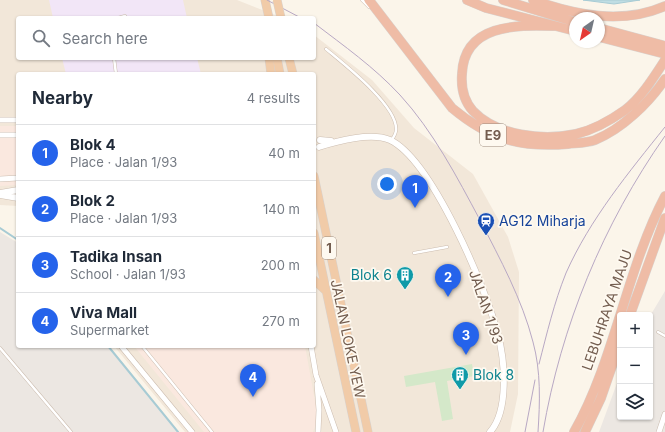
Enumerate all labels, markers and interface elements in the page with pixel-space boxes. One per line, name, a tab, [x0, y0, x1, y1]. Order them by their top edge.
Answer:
north arrow	[569, 12, 605, 48]
search box	[16, 16, 316, 60]
icon: search	[30, 27, 52, 49]
text: Search here	[62, 29, 148, 48]
text: Nearby	[32, 88, 93, 108]
text: 4 results	[247, 90, 300, 106]
road number: E9	[480, 124, 506, 146]
text: Blok 4	[70, 135, 116, 154]
text: 1	[42, 145, 48, 161]
text: 40 m	[268, 145, 300, 161]
text: Place · Jalan 1/93	[70, 154, 177, 170]
your location	[377, 174, 397, 194]
pin: 1	[402, 175, 428, 208]
text: Blok 2	[70, 191, 115, 210]
text: 2	[41, 201, 49, 217]
text: 140 m	[263, 201, 300, 217]
text: Place · Jalan 1/93	[70, 210, 177, 226]
station icon: AG12 Miharja	[476, 211, 496, 236]
place label: AG12 Miharja	[499, 212, 586, 229]
road number: 1	[322, 237, 336, 259]
text: Tadika Insan	[70, 247, 162, 266]
street label: LEBUHRAYA MAJU	[578, 247, 635, 373]
text: 3	[41, 257, 49, 273]
text: 200 m	[261, 257, 300, 273]
pin: 2	[435, 264, 461, 297]
building icon: Blok 6	[395, 265, 415, 290]
text: School · Jalan 1/93	[70, 266, 186, 282]
place label: Blok 6	[351, 266, 392, 283]
street label: JALAN 1/93	[465, 268, 507, 346]
street label: JALAN LOKE YEW	[328, 278, 369, 400]
text: Viva Mall	[70, 303, 137, 322]
map controls	[617, 312, 653, 420]
button: +	[617, 312, 653, 348]
text: 4	[41, 313, 49, 329]
text: 270 m	[262, 313, 300, 329]
text: Supermarket	[70, 322, 149, 338]
pin: 3	[453, 322, 479, 355]
button: −	[617, 348, 653, 384]
pin: 4	[240, 364, 266, 397]
building icon: Blok 8	[450, 365, 470, 390]
place label: Blok 8	[473, 366, 514, 383]
button: layers	[617, 384, 653, 420]

